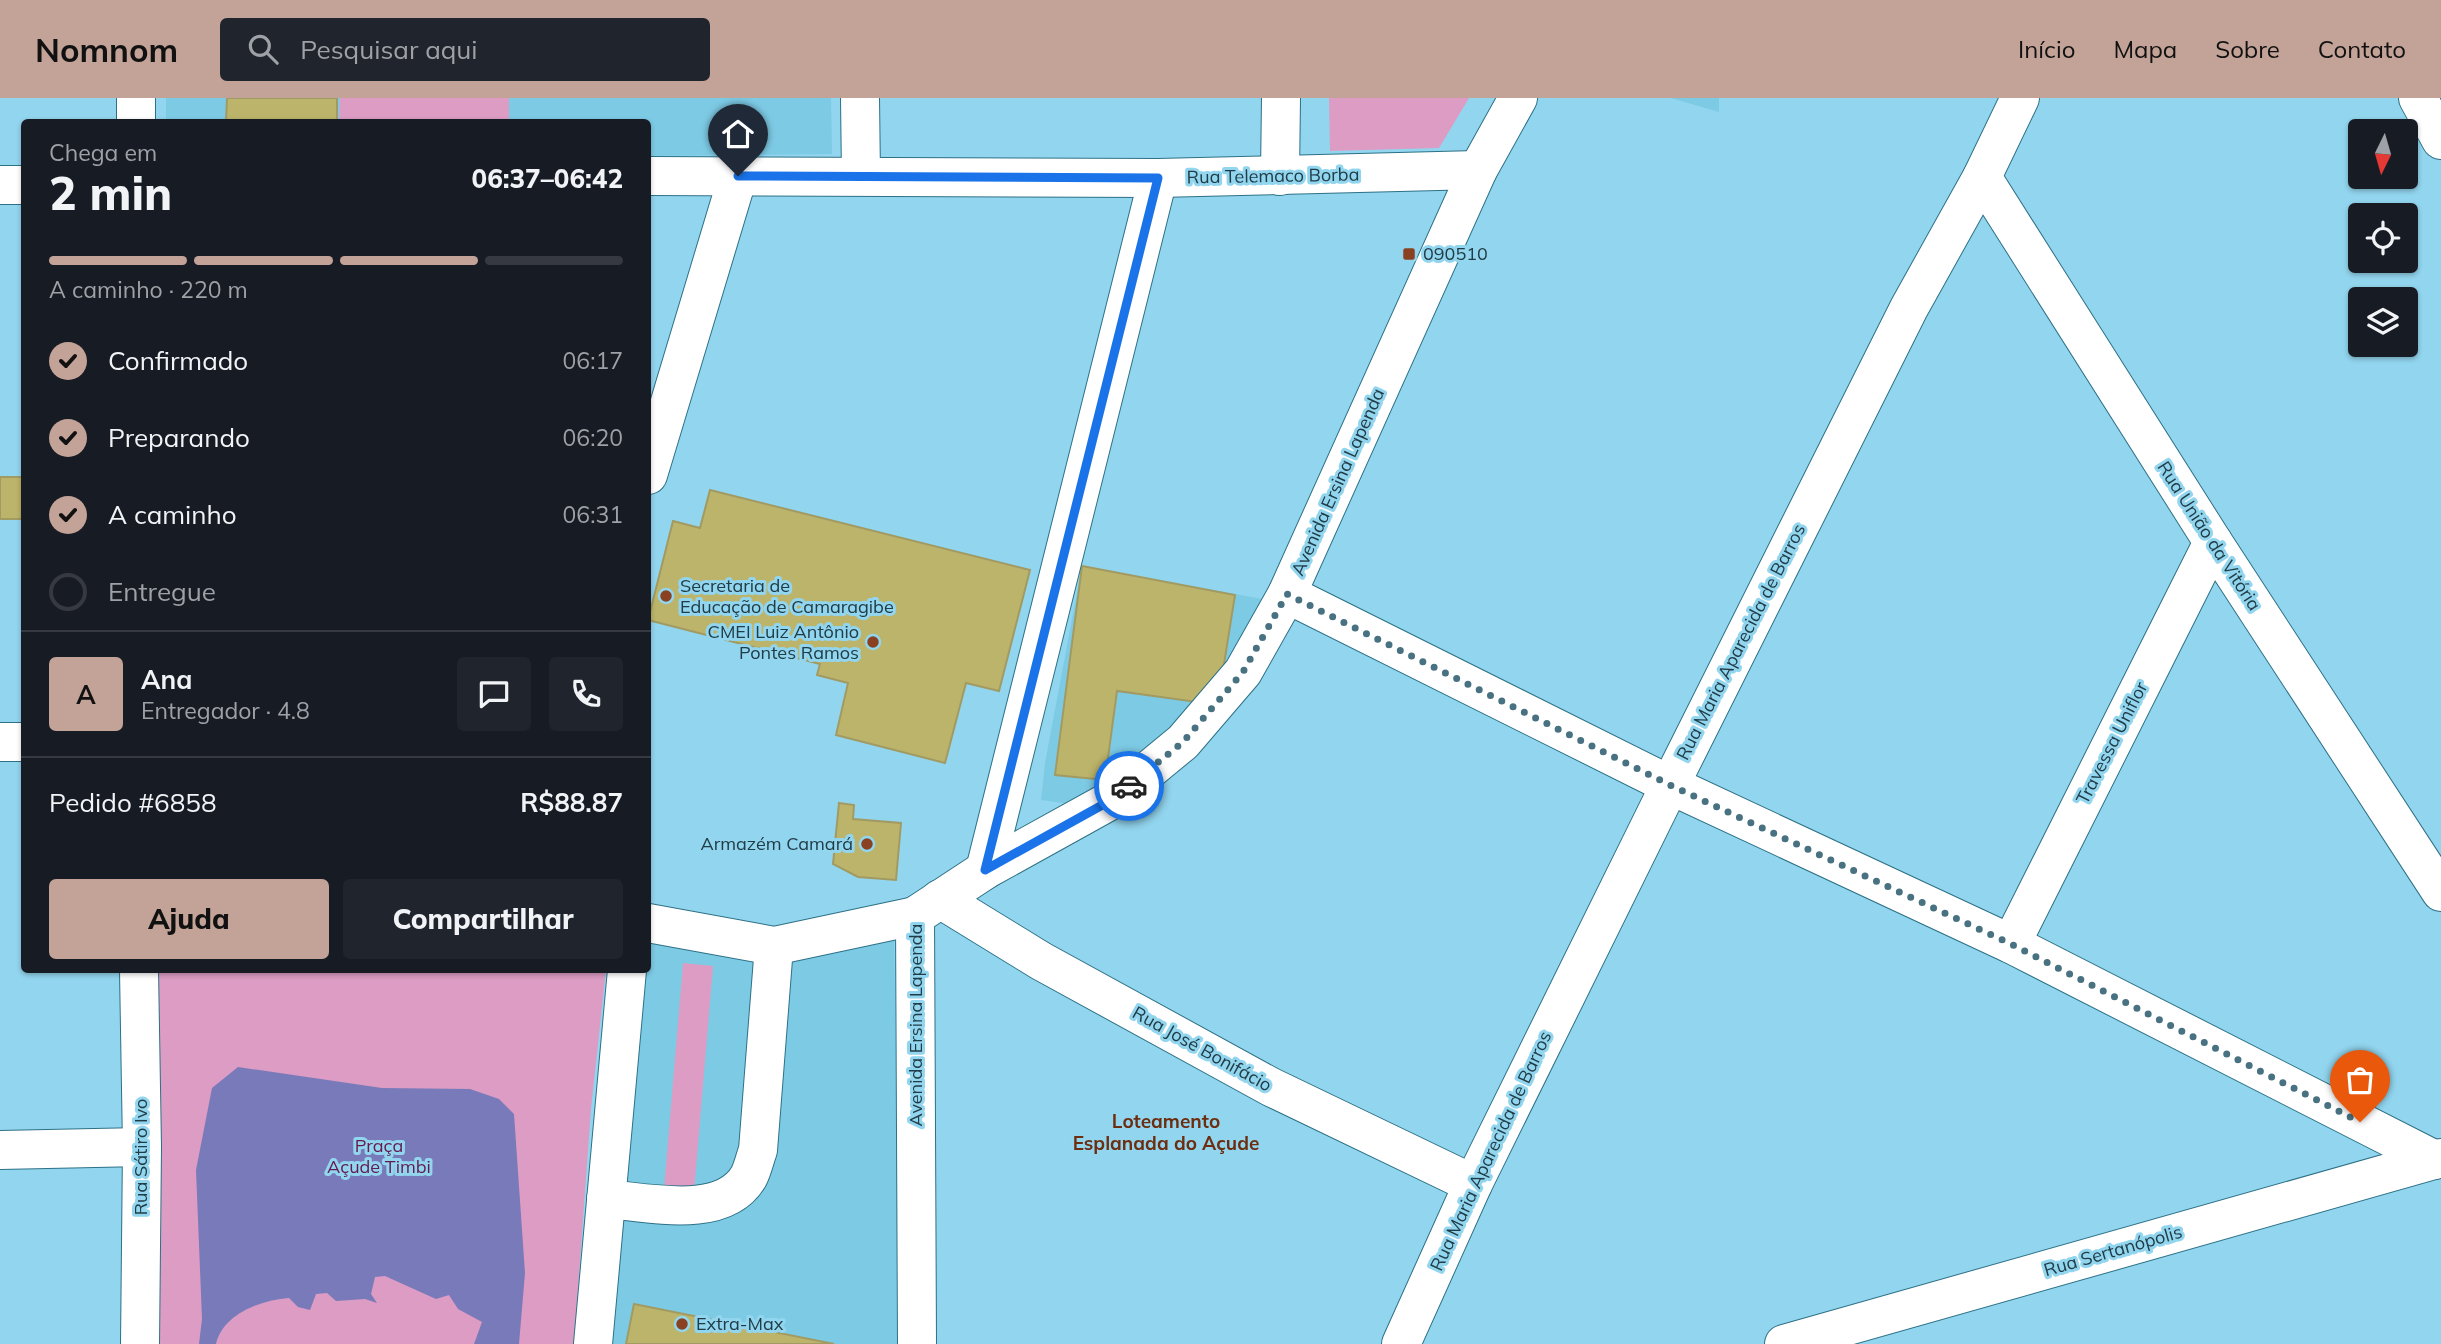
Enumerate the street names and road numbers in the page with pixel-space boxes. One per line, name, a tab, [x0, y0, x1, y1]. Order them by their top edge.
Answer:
street label: Rua Telemaco Borba	[1186, 162, 1360, 189]
street label: Avenida Ersina Lapenda	[1286, 385, 1389, 579]
street label: Rua União da Vitória	[2153, 457, 2266, 615]
street label: Rua Maria Aparecida de Barros	[1671, 520, 1810, 764]
street label: Travessa Uniflor	[2071, 677, 2153, 808]
street label: Avenida Ersina Lapenda	[904, 924, 927, 1126]
street label: Rua José Bonifácio	[1129, 1001, 1276, 1096]
street label: Rua Maria Aparecida de Barros	[1425, 1027, 1556, 1274]
street label: Rua Sátiro Ivo	[129, 1099, 152, 1215]
street label: Rua Sertanópolis	[2041, 1220, 2185, 1281]

